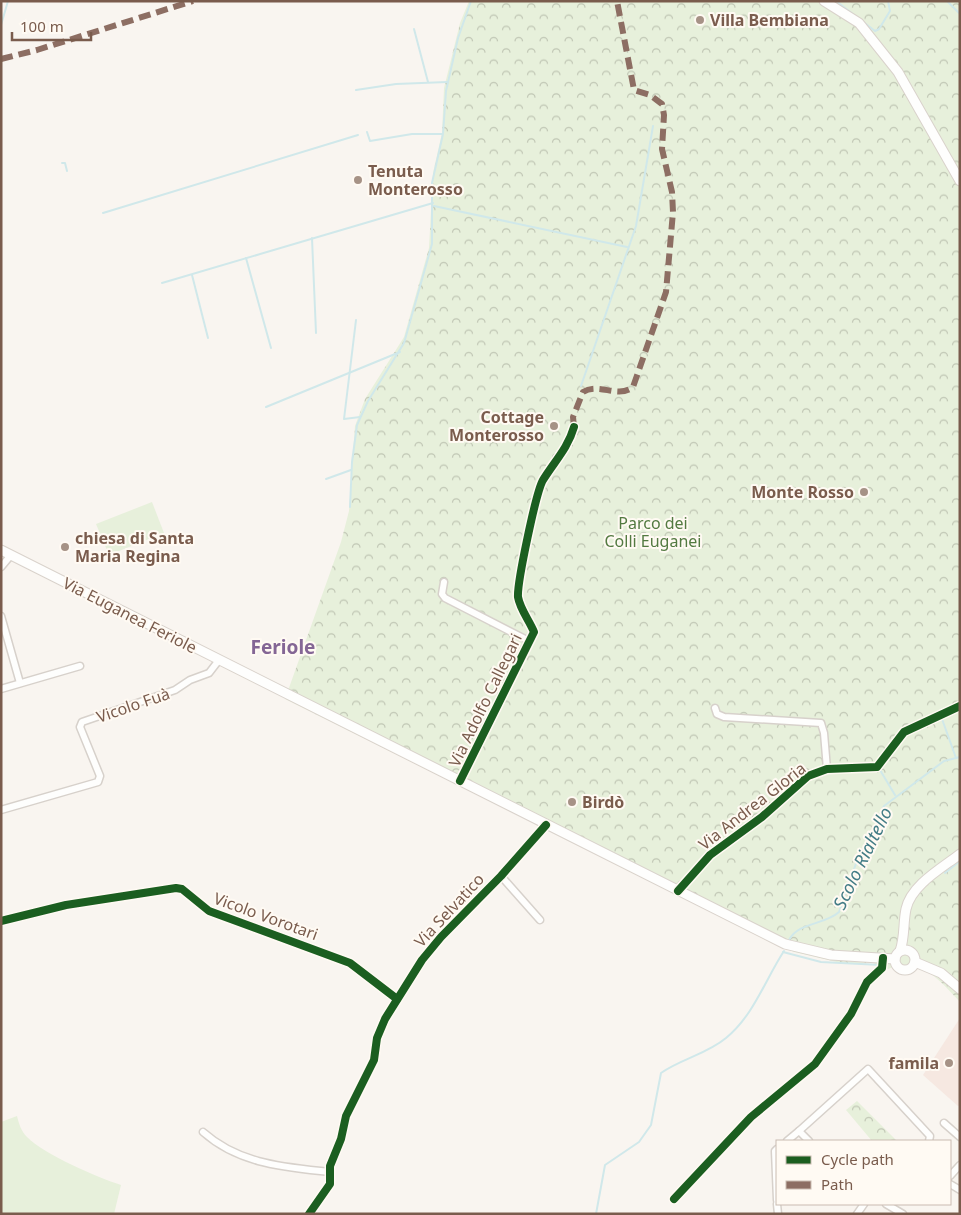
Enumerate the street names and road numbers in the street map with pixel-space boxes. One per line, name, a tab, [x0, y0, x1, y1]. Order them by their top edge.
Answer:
street label: Via Euganea Feriole	[59, 572, 201, 658]
street label: Via Adolfo Callegari	[443, 630, 527, 770]
street label: Vicolo Fuà	[93, 682, 173, 728]
street label: Via Andrea Gloria	[694, 757, 810, 855]
street label: Via Selvatico	[409, 868, 489, 952]
street label: Vicolo Vorotari	[211, 887, 321, 945]

